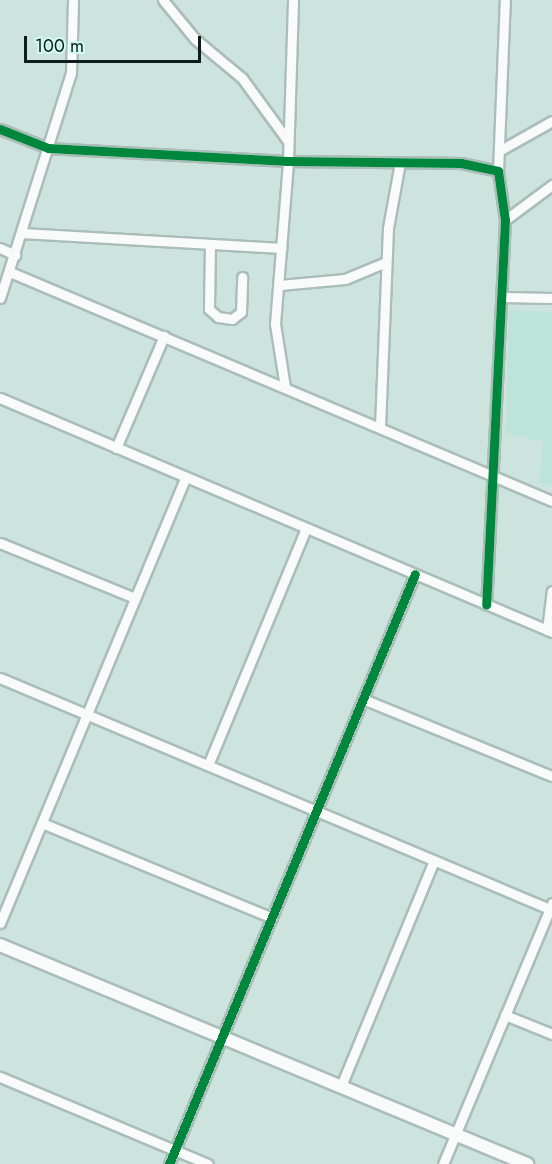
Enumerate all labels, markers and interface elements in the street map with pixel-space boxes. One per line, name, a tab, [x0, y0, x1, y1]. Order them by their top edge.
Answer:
scale bar	[27, 24, 204, 62]
text: 100 m	[35, 33, 84, 59]

